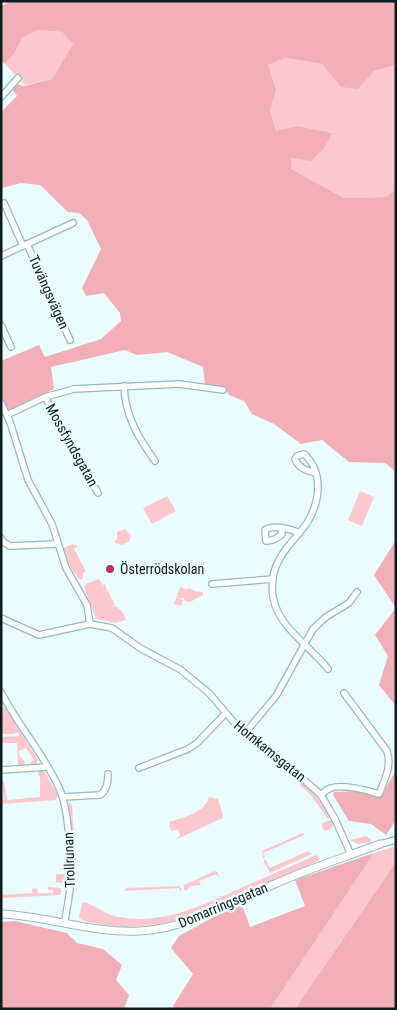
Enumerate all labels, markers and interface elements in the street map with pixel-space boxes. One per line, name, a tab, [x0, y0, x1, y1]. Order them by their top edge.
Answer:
street label: Tuvängsvägen	[26, 253, 72, 331]
street label: Mossfyndsgatan	[43, 401, 101, 489]
place label: Österrödskolan	[120, 561, 204, 577]
marker: Österrödskolan	[104, 563, 116, 575]
street label: Hornkamsgatan	[231, 717, 309, 785]
street label: Trollrunan	[60, 832, 78, 888]
street label: Domarringsgatan	[176, 879, 270, 931]

